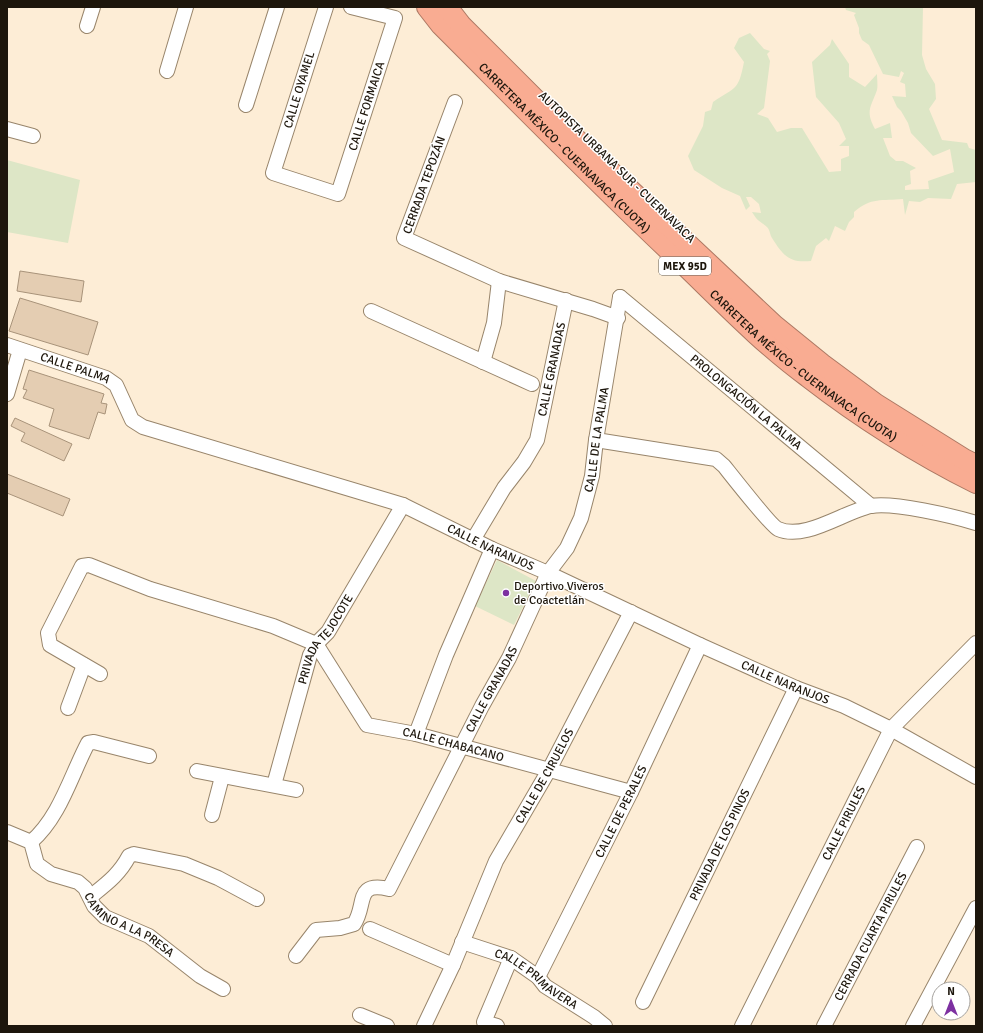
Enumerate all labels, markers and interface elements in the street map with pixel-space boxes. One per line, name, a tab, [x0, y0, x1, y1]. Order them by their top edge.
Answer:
street label: CALLE OYAMEL	[281, 50, 318, 130]
street label: CALLE FORMAICA	[346, 59, 389, 153]
street label: CARRETERA MÉXICO - CUERNAVACA (CUOTA)	[475, 60, 653, 237]
street label: AUTOPISTA URBANA SUR - CUERNAVACA	[535, 88, 699, 247]
street label: CERRADA TEPOZÁN	[400, 134, 449, 236]
road number: MEX 95D	[659, 257, 711, 275]
street label: CARRETERA MÉXICO - CUERNAVACA (CUOTA)	[706, 287, 900, 445]
street label: CALLE GRANADAS	[535, 321, 569, 418]
street label: CALLE PALMA	[38, 350, 114, 387]
street label: PROLONGACIÓN LA PALMA	[687, 351, 805, 454]
street label: CALLE DE LA PALMA	[581, 385, 613, 494]
street label: CALLE NARANJOS	[445, 521, 537, 574]
place label: Deportivo Viveros de Coactetlán	[514, 579, 604, 608]
marker: Deportivo Viveros de Coactetlán	[501, 588, 511, 598]
street label: PRIVADA TEJOCOTE	[295, 592, 357, 686]
street label: CALLE GRANADAS	[463, 644, 521, 735]
street label: CALLE NARANJOS	[739, 657, 832, 708]
street label: CALLE CHABACANO	[401, 725, 506, 765]
street label: CALLE DE CIRUELOS	[512, 726, 577, 827]
street label: CALLE DE PERALES	[592, 763, 651, 861]
street label: CALLE PIRULES	[819, 783, 869, 863]
street label: PRIVADA DE LOS PINOS	[687, 786, 754, 903]
street label: CERRADA CUARTA PIRULES	[831, 869, 911, 1004]
street label: CAMINO A LA PRESA	[80, 890, 177, 961]
street label: CALLE PRIMAVERA	[492, 946, 581, 1013]
north arrow	[931, 981, 971, 1021]
text: N	[947, 985, 955, 998]

